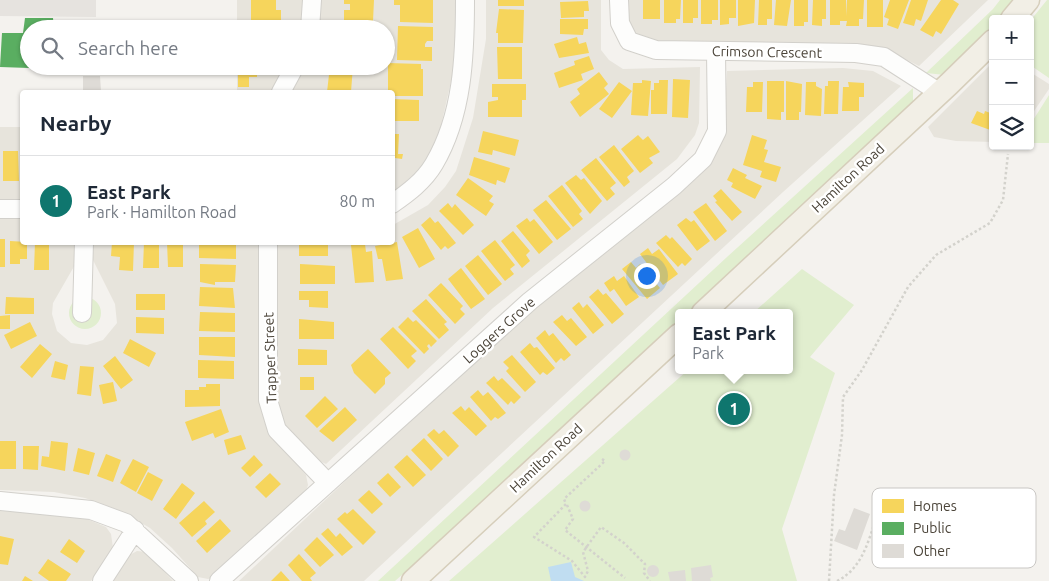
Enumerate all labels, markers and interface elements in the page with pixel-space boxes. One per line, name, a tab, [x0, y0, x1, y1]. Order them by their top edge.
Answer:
map controls	[989, 15, 1034, 150]
button: +	[989, 15, 1034, 60]
search box	[20, 20, 395, 75]
icon: search	[38, 34, 66, 62]
text: Search here	[78, 37, 178, 59]
street label: Crimson Crescent	[712, 43, 823, 61]
button: −	[989, 60, 1034, 105]
button: layers	[989, 105, 1034, 150]
text: Nearby	[40, 111, 111, 135]
street label: Hamilton Road	[808, 140, 888, 216]
text: East Park	[87, 181, 171, 203]
text: 1	[51, 192, 61, 210]
text: 80 m	[339, 192, 375, 210]
text: Park · Hamilton Road	[87, 203, 237, 221]
your location	[634, 263, 660, 289]
street label: Loggers Grove	[460, 294, 538, 366]
popup	[675, 309, 793, 374]
street label: Trapper Street	[260, 312, 280, 404]
text: East Park	[692, 322, 776, 344]
text: Park	[692, 344, 724, 362]
pin: 1	[718, 390, 750, 428]
street label: Hamilton Road	[506, 420, 586, 496]
legend	[872, 488, 1036, 568]
text: Homes	[913, 498, 957, 514]
text: Public	[913, 520, 952, 536]
text: Other	[913, 543, 951, 559]

